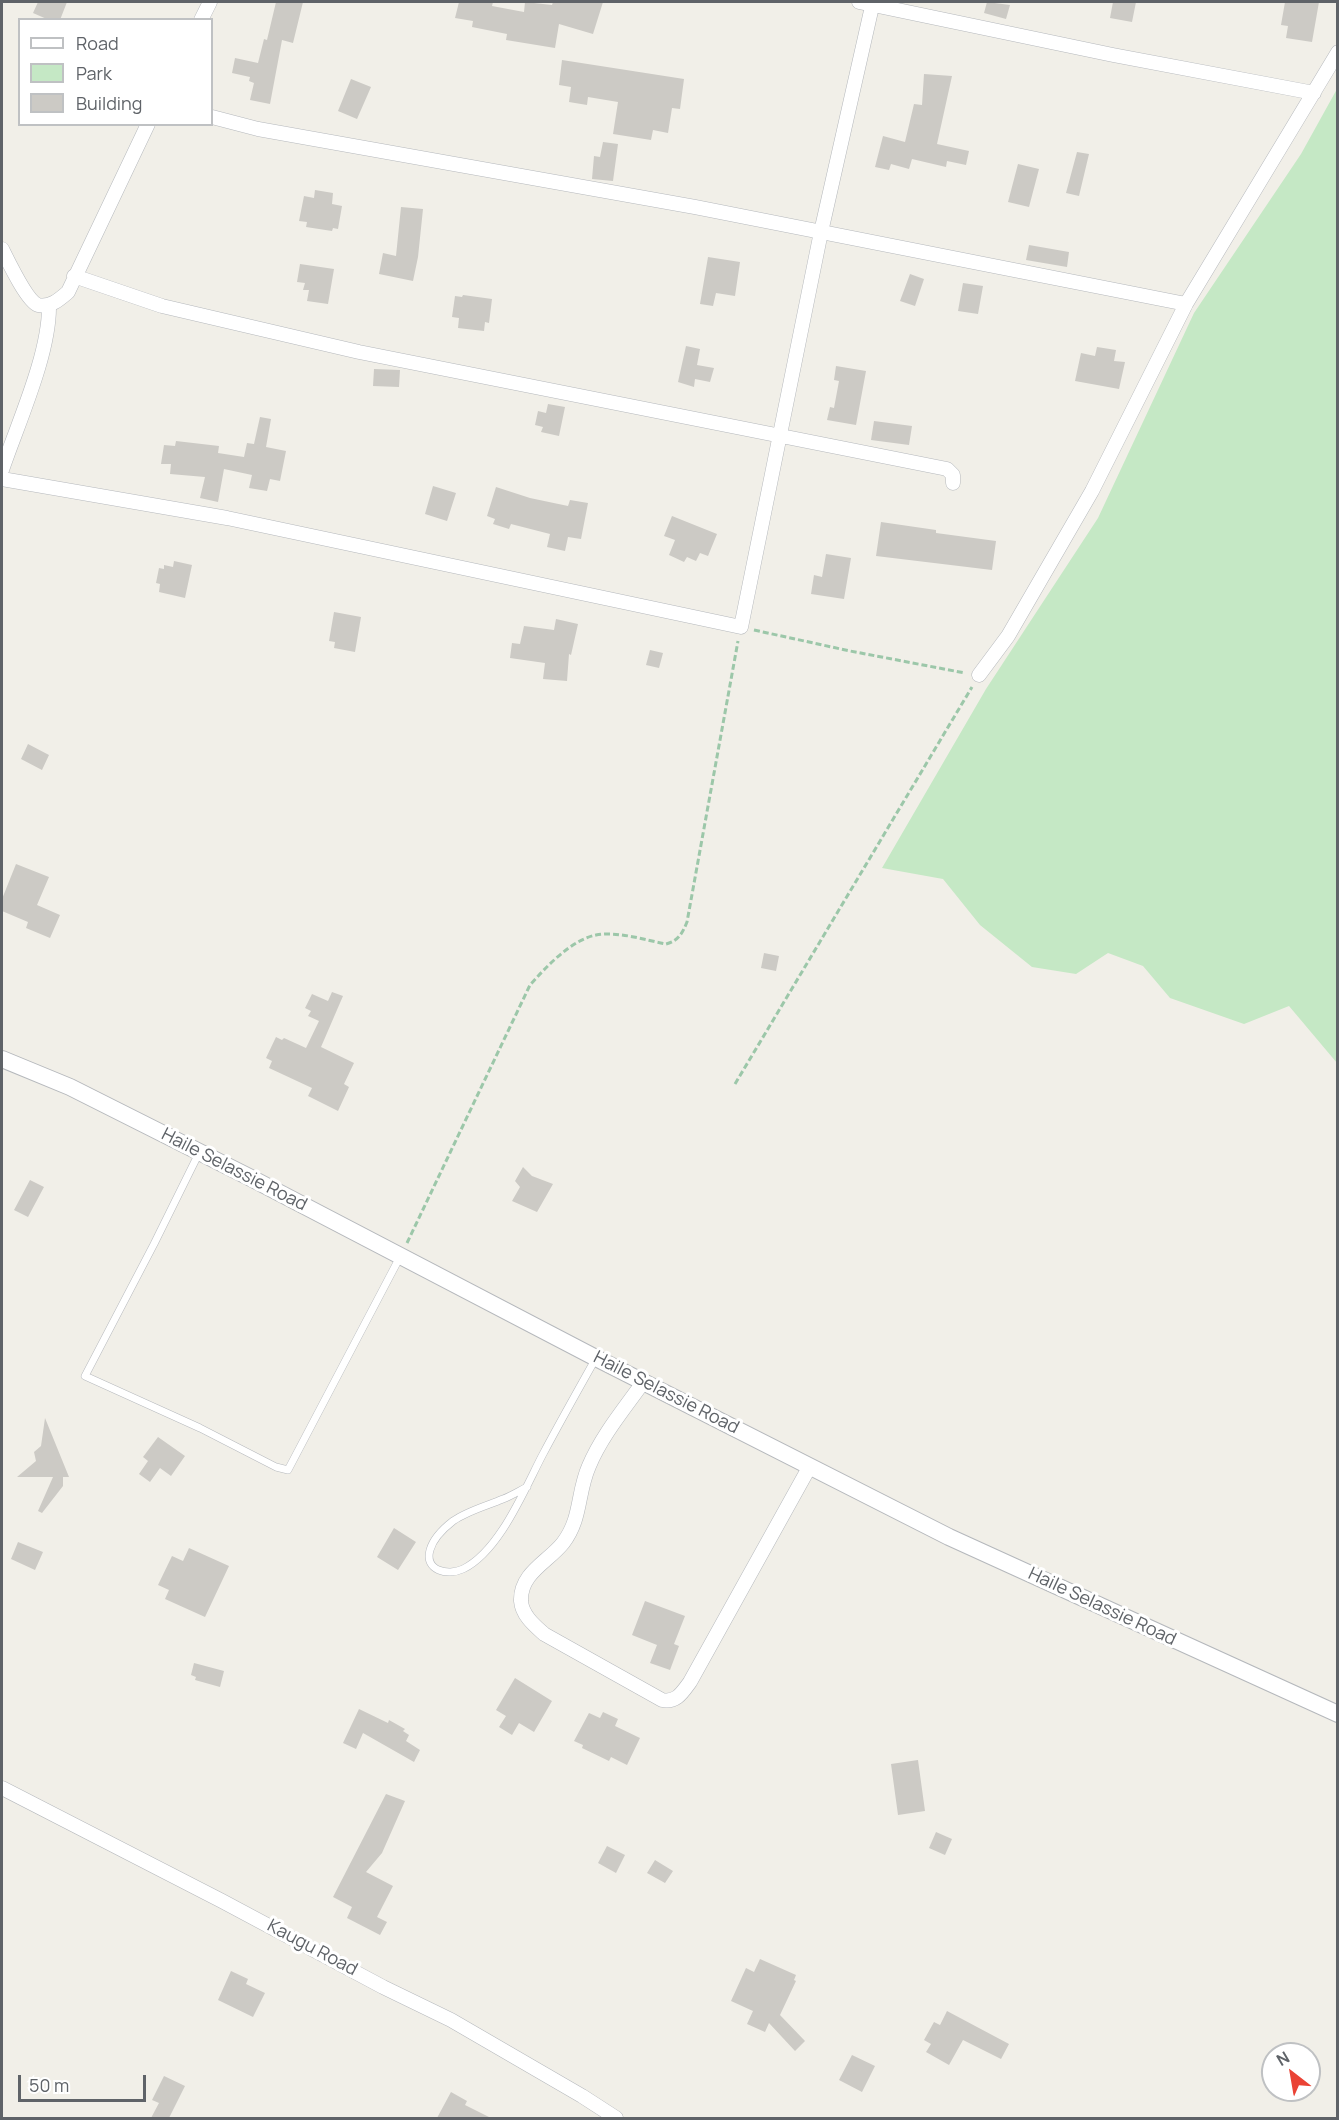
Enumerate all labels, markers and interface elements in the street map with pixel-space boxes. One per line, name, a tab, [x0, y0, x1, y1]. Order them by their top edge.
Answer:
legend	[18, 18, 213, 126]
text: Road	[76, 31, 119, 55]
text: Park	[76, 61, 112, 85]
text: Building	[76, 91, 142, 115]
street label: Haile Selassie Road	[158, 1124, 310, 1216]
street label: Haile Selassie Road	[590, 1347, 742, 1439]
street label: Haile Selassie Road	[1025, 1563, 1179, 1651]
street label: Kaugu Road	[263, 1915, 361, 1981]
north arrow	[1261, 2042, 1321, 2102]
text: N	[1272, 2046, 1293, 2071]
scale bar	[21, 2063, 148, 2101]
text: 50 m	[29, 2073, 69, 2097]

